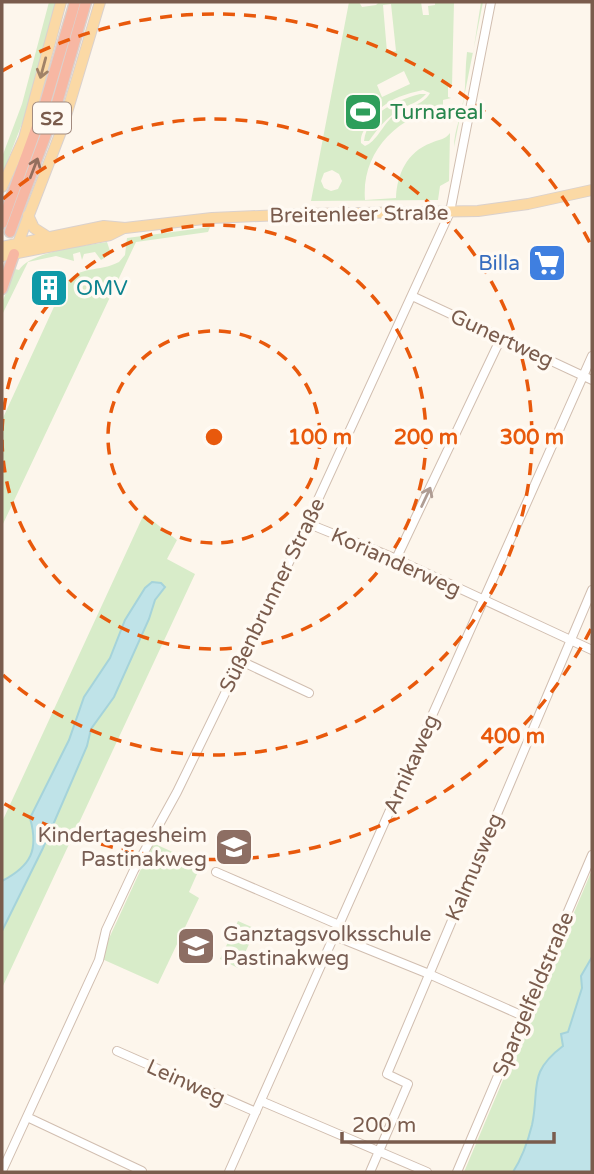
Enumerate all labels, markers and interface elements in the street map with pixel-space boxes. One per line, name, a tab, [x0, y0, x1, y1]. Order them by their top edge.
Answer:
one-way arrow	[36, 56, 49, 79]
sports icon: Turnareal	[342, 91, 384, 133]
place label: Turnareal	[390, 100, 484, 125]
road number: S2	[33, 102, 71, 134]
one-way arrow	[29, 158, 41, 180]
street label: Breitenleer Straße	[269, 200, 449, 229]
supermarket icon: Billa	[526, 242, 568, 284]
place label: Billa	[478, 251, 520, 276]
building icon: OMV	[28, 267, 70, 309]
place label: OMV	[76, 276, 128, 301]
street label: Gunertweg	[446, 304, 557, 373]
centre of rings	[202, 425, 226, 449]
text: 100 m	[288, 425, 352, 450]
text: 200 m	[394, 425, 458, 450]
text: 300 m	[500, 425, 564, 450]
one-way arrow	[419, 487, 433, 508]
street label: Süßenbrunner Straße	[215, 494, 330, 696]
street label: Korianderweg	[327, 523, 465, 602]
street label: Arnikaweg	[378, 711, 444, 818]
text: 400 m	[481, 724, 545, 749]
street label: Kalmusweg	[441, 810, 508, 925]
place label: Kindertagesheim Pastinakweg	[38, 823, 207, 872]
school or university icon: Kindertagesheim Pastinakweg	[213, 826, 255, 868]
street label: Spargelfeldstraße	[488, 908, 579, 1080]
place label: Ganztagsvolksschule Pastinakweg	[223, 922, 431, 971]
school or university icon: Ganztagsvolksschule Pastinakweg	[175, 925, 217, 967]
street label: Leinweg	[143, 1054, 229, 1111]
scale bar	[342, 1100, 554, 1144]
text: 200 m	[352, 1113, 416, 1138]

